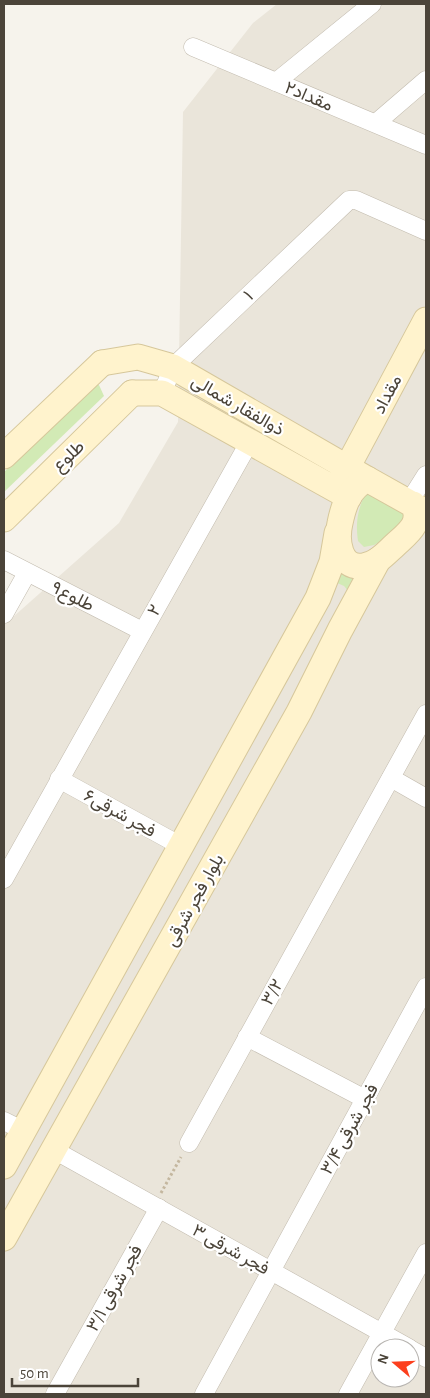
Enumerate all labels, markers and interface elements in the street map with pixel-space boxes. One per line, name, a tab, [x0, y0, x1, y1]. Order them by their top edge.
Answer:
street label: مقداد۲	[282, 79, 335, 115]
street label: ۱	[241, 287, 257, 304]
street label: ذوالفقار شمالی	[188, 372, 287, 440]
street label: مقداد	[370, 372, 405, 417]
street label: طلوع	[49, 438, 89, 477]
street label: طلوع۹	[47, 579, 97, 617]
street label: ۲	[145, 602, 165, 619]
street label: فجر شرقی۶	[80, 787, 158, 842]
street label: بلوار فجر شرقی	[162, 851, 228, 950]
street label: ۳/۲	[259, 977, 287, 1008]
street label: ۳/۴ فجر شرقی	[318, 1081, 383, 1178]
street label: ۳ فجر شرقی	[188, 1221, 272, 1279]
street label: ۳/۱ فجر شرقی	[84, 1242, 147, 1335]
north arrow	[370, 1338, 420, 1388]
text: N	[375, 1352, 392, 1366]
scale bar	[12, 1356, 139, 1388]
text: 50 m	[20, 1366, 49, 1381]

